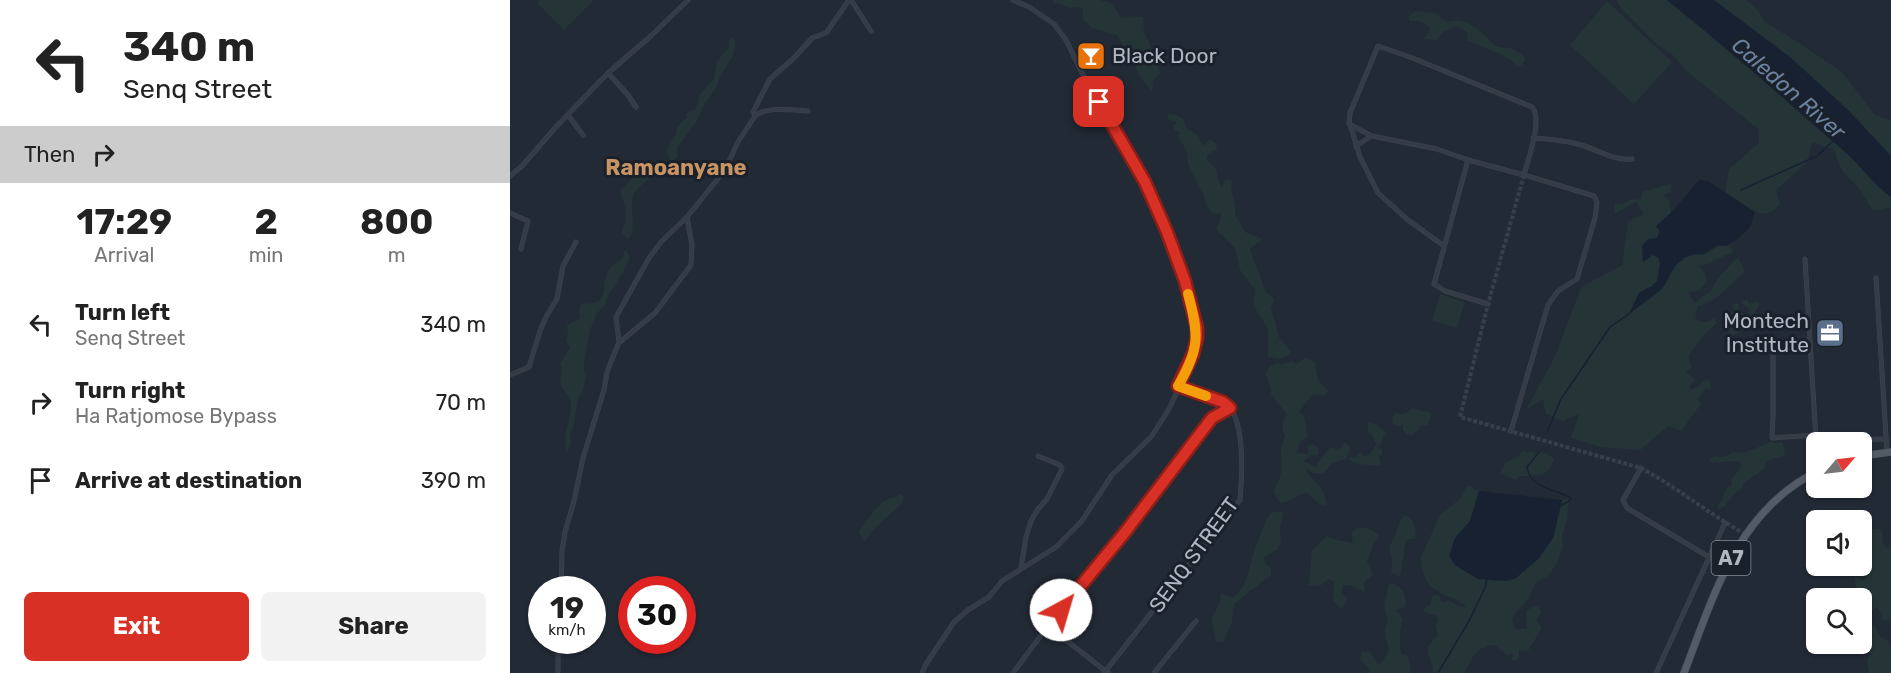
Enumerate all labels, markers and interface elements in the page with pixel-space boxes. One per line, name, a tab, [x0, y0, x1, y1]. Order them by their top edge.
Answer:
text: 340 m	[123, 22, 255, 72]
icon: left	[24, 24, 102, 102]
water label: Caledon River	[1726, 32, 1852, 146]
bar icon: Black Door	[1075, 40, 1107, 72]
place label: Black Door	[1112, 43, 1217, 68]
text: Senq Street	[123, 73, 272, 105]
pin	[1073, 76, 1124, 127]
icon: arrive	[1082, 85, 1115, 118]
icon: right	[87, 138, 120, 171]
text: Then	[24, 141, 75, 168]
district label: Ramoanyane	[605, 154, 747, 181]
text: 17:29	[77, 200, 172, 243]
text: 2	[254, 200, 278, 243]
text: 800	[360, 200, 433, 243]
text: Arrival	[94, 243, 154, 267]
text: min	[249, 243, 283, 267]
text: m	[388, 243, 406, 267]
text: Turn left	[75, 299, 170, 326]
icon: left	[24, 308, 57, 341]
place label: Montech Institute	[1723, 308, 1809, 357]
text: 340 m	[420, 311, 486, 338]
office icon: Montech Institute	[1814, 317, 1846, 349]
text: Senq Street	[75, 326, 185, 350]
text: Turn right	[75, 377, 185, 404]
icon: right	[24, 386, 57, 419]
text: 70 m	[436, 389, 486, 416]
text: Ha Ratjomose Bypass	[75, 404, 277, 428]
north arrow	[1806, 432, 1872, 498]
map controls	[1806, 432, 1872, 654]
icon: arrive	[24, 464, 57, 497]
text: Arrive at destination	[75, 467, 302, 494]
text: 390 m	[421, 467, 486, 494]
street label: SENQ STREET	[1143, 492, 1244, 617]
button: sound	[1806, 510, 1872, 576]
road number: A7	[1712, 541, 1750, 575]
speed limit sign: 30	[618, 576, 696, 654]
position arrow	[1029, 578, 1093, 642]
button: search	[1806, 588, 1872, 654]
text: 19	[550, 590, 584, 626]
button: Exit	[24, 592, 249, 661]
button: Share	[261, 592, 486, 661]
text: km/h	[548, 621, 586, 639]

